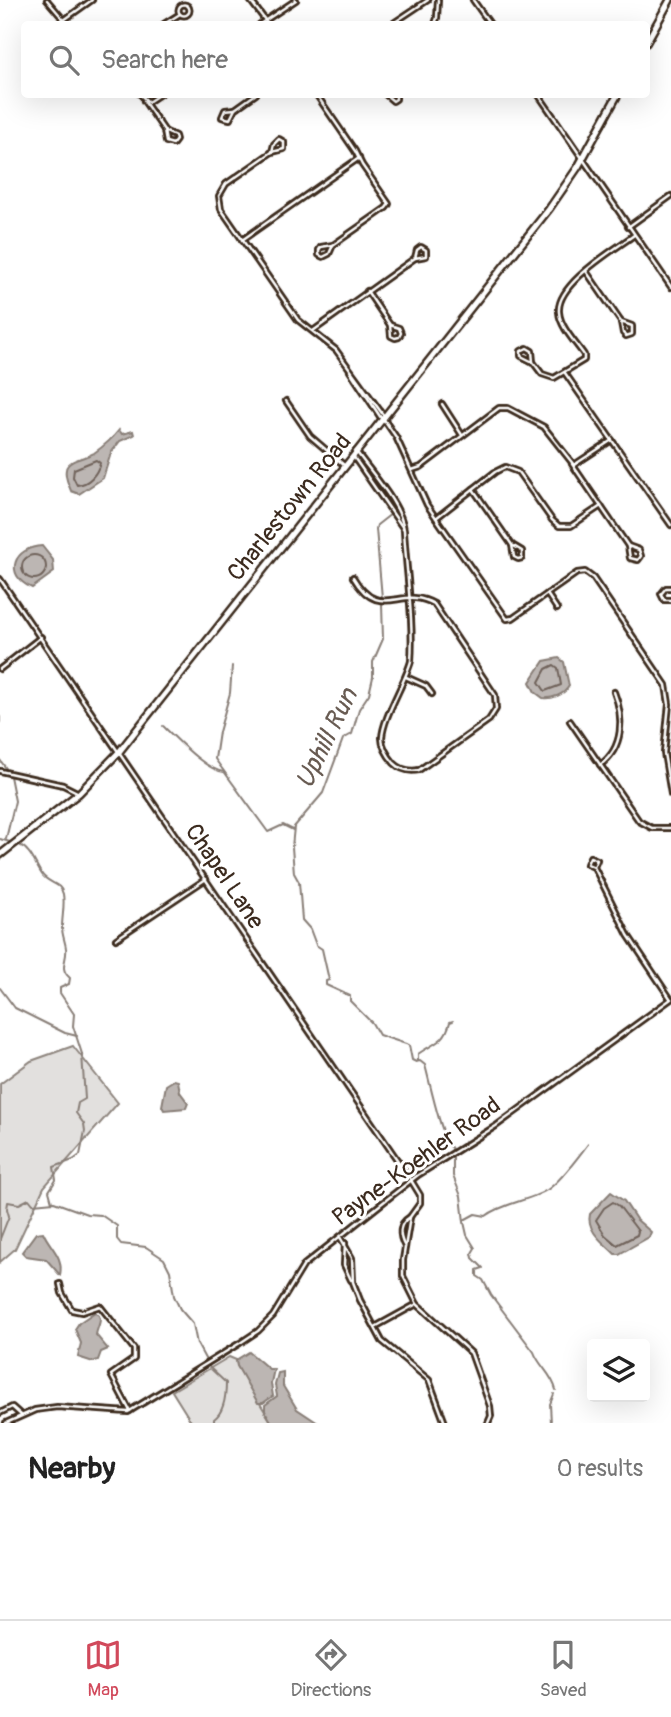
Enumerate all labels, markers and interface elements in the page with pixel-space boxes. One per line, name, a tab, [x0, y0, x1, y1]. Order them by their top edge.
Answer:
search box	[21, 21, 650, 98]
icon: search	[45, 41, 83, 79]
text: Search here	[101, 44, 228, 76]
street label: Charlestown Road	[221, 428, 358, 587]
water label: Uphill Run	[289, 682, 365, 794]
street label: Chapel Lane	[179, 818, 270, 935]
street label: Payne-Koehler Road	[327, 1091, 506, 1232]
map controls	[587, 1339, 650, 1402]
button: layers	[587, 1339, 650, 1402]
text: Nearby	[28, 1450, 115, 1487]
text: 0 results	[557, 1454, 643, 1483]
tab: Map	[84, 1636, 122, 1702]
tab: Directions	[291, 1636, 371, 1702]
tab: Saved	[540, 1636, 587, 1702]

